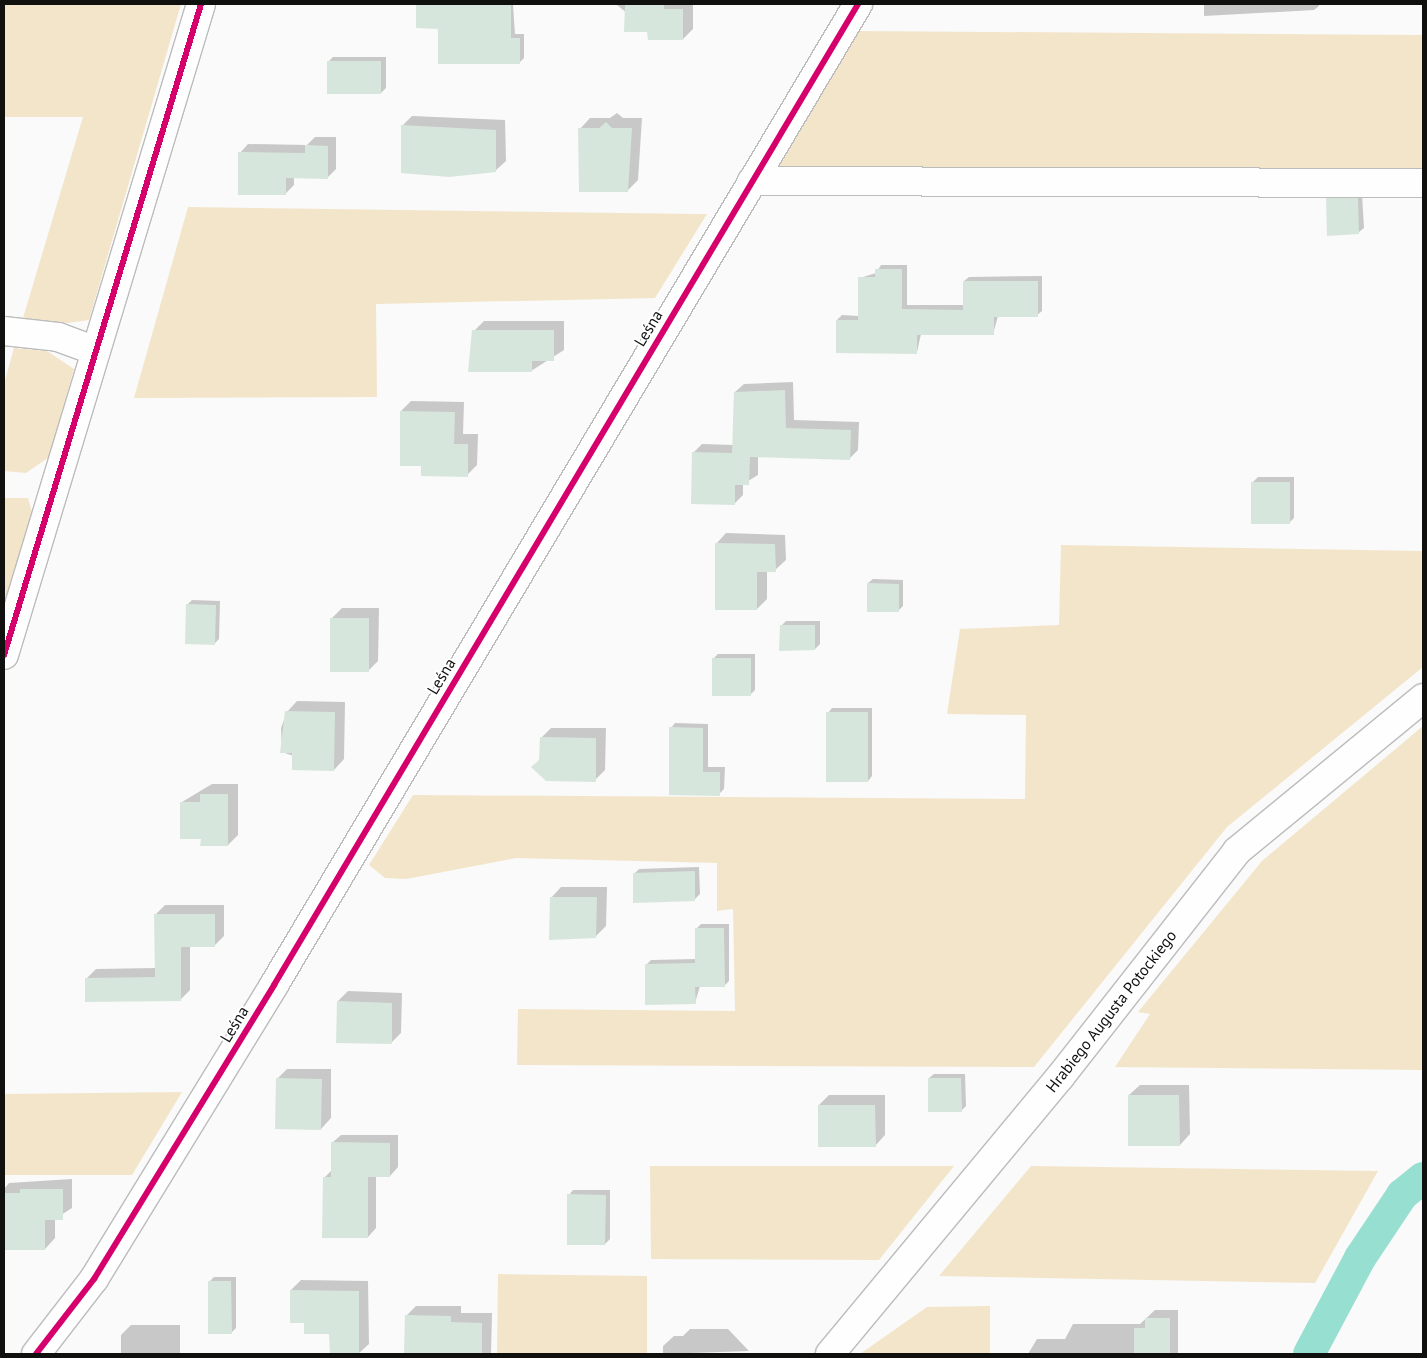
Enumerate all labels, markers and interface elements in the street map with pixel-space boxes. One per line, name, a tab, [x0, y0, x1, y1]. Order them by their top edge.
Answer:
street label: Leśna	[630, 306, 666, 350]
street label: Leśna	[423, 654, 459, 698]
street label: Hrabiego Augusta Potockiego	[1042, 926, 1180, 1096]
street label: Leśna	[216, 1002, 252, 1046]

